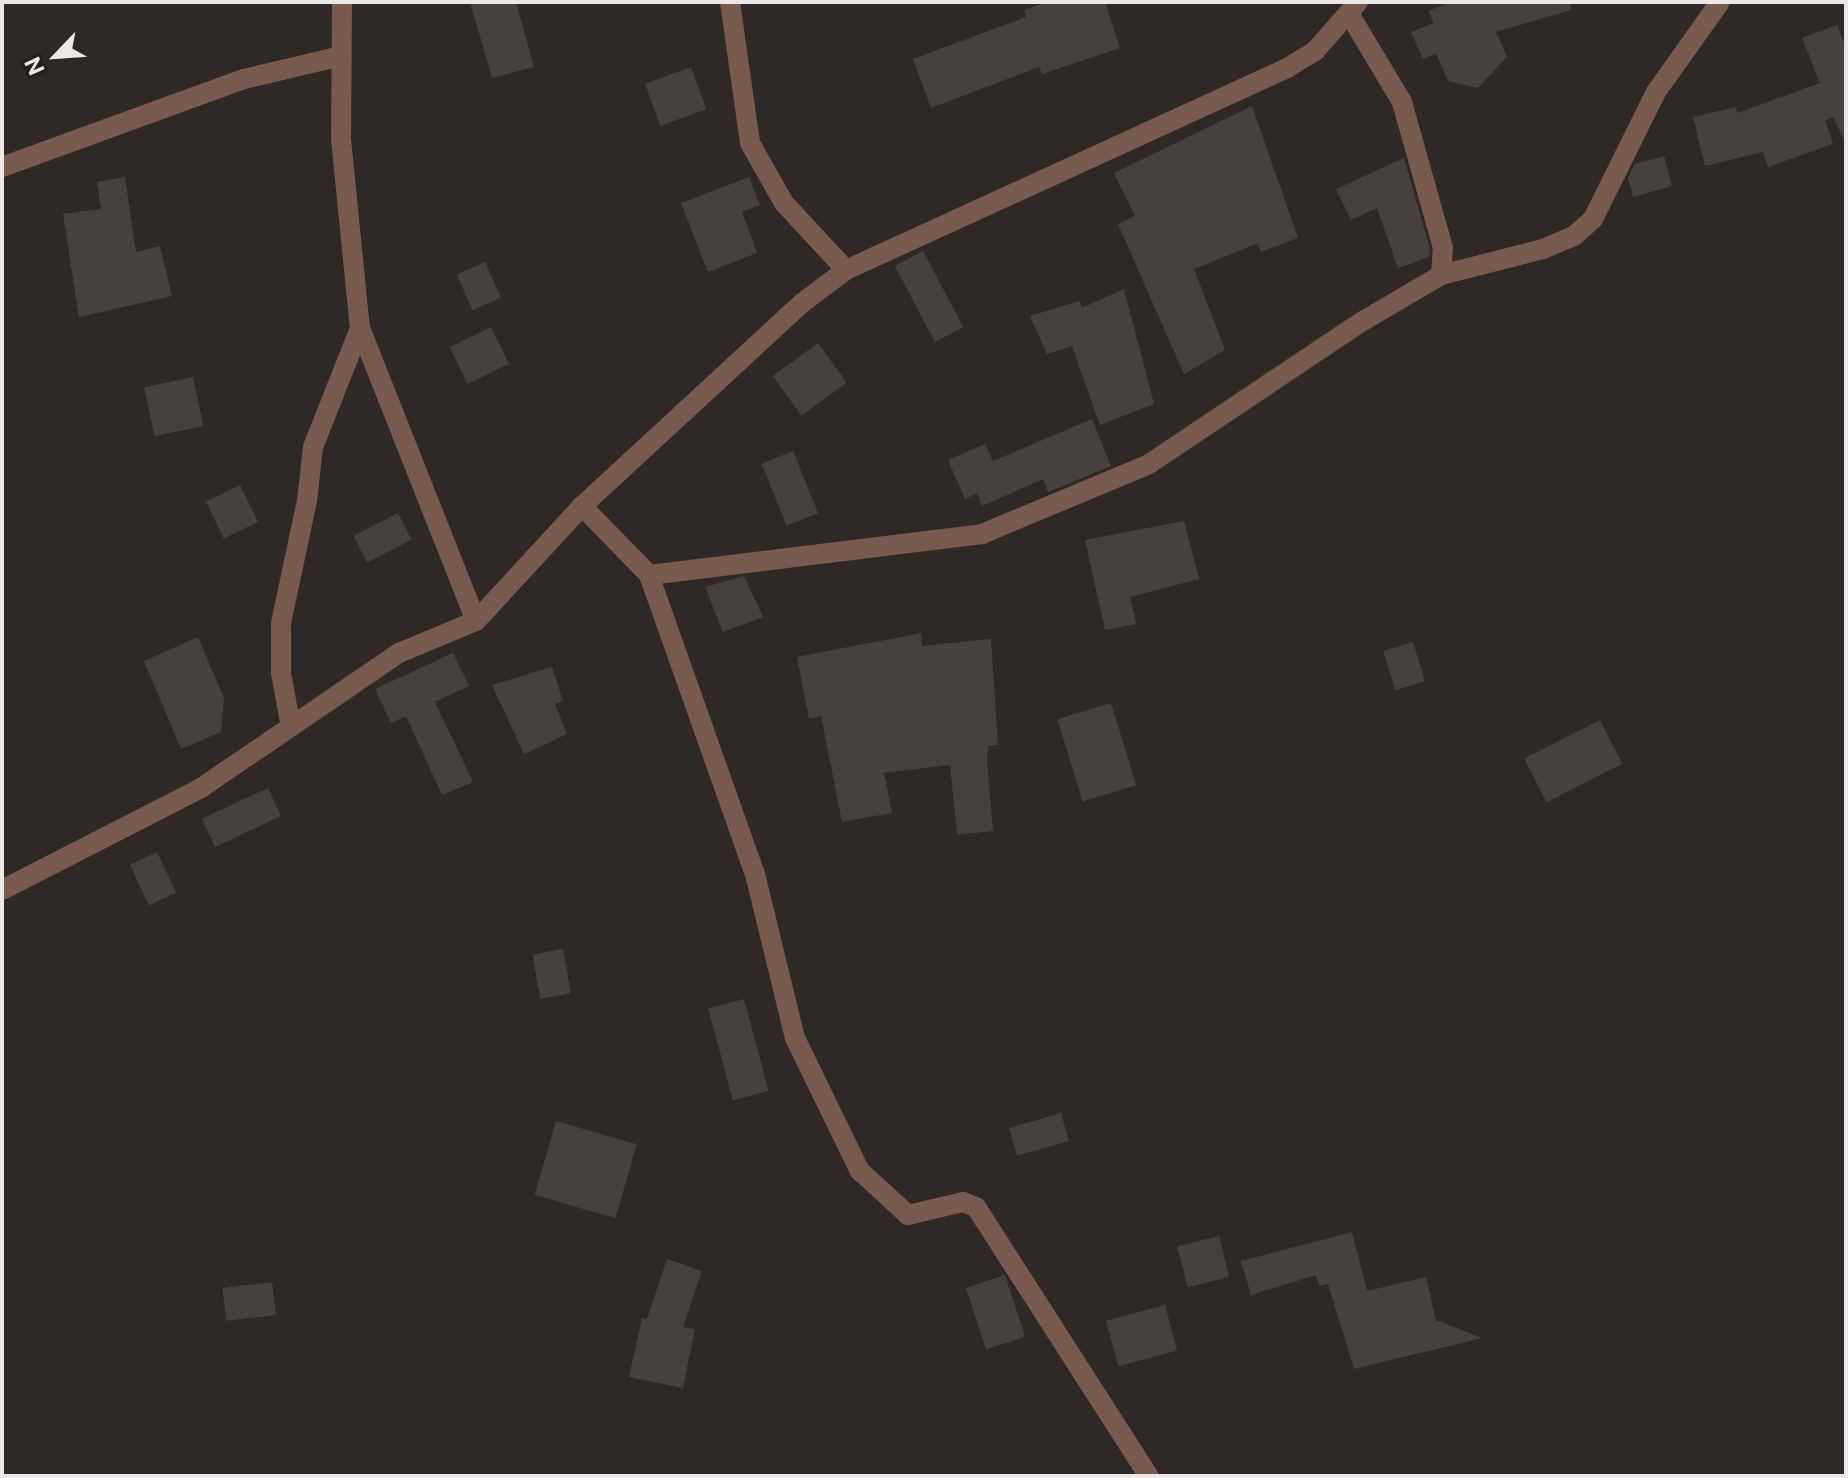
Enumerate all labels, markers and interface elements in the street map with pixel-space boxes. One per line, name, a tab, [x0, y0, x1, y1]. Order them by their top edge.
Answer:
north arrow	[16, 16, 96, 96]
text: N	[19, 53, 50, 79]

